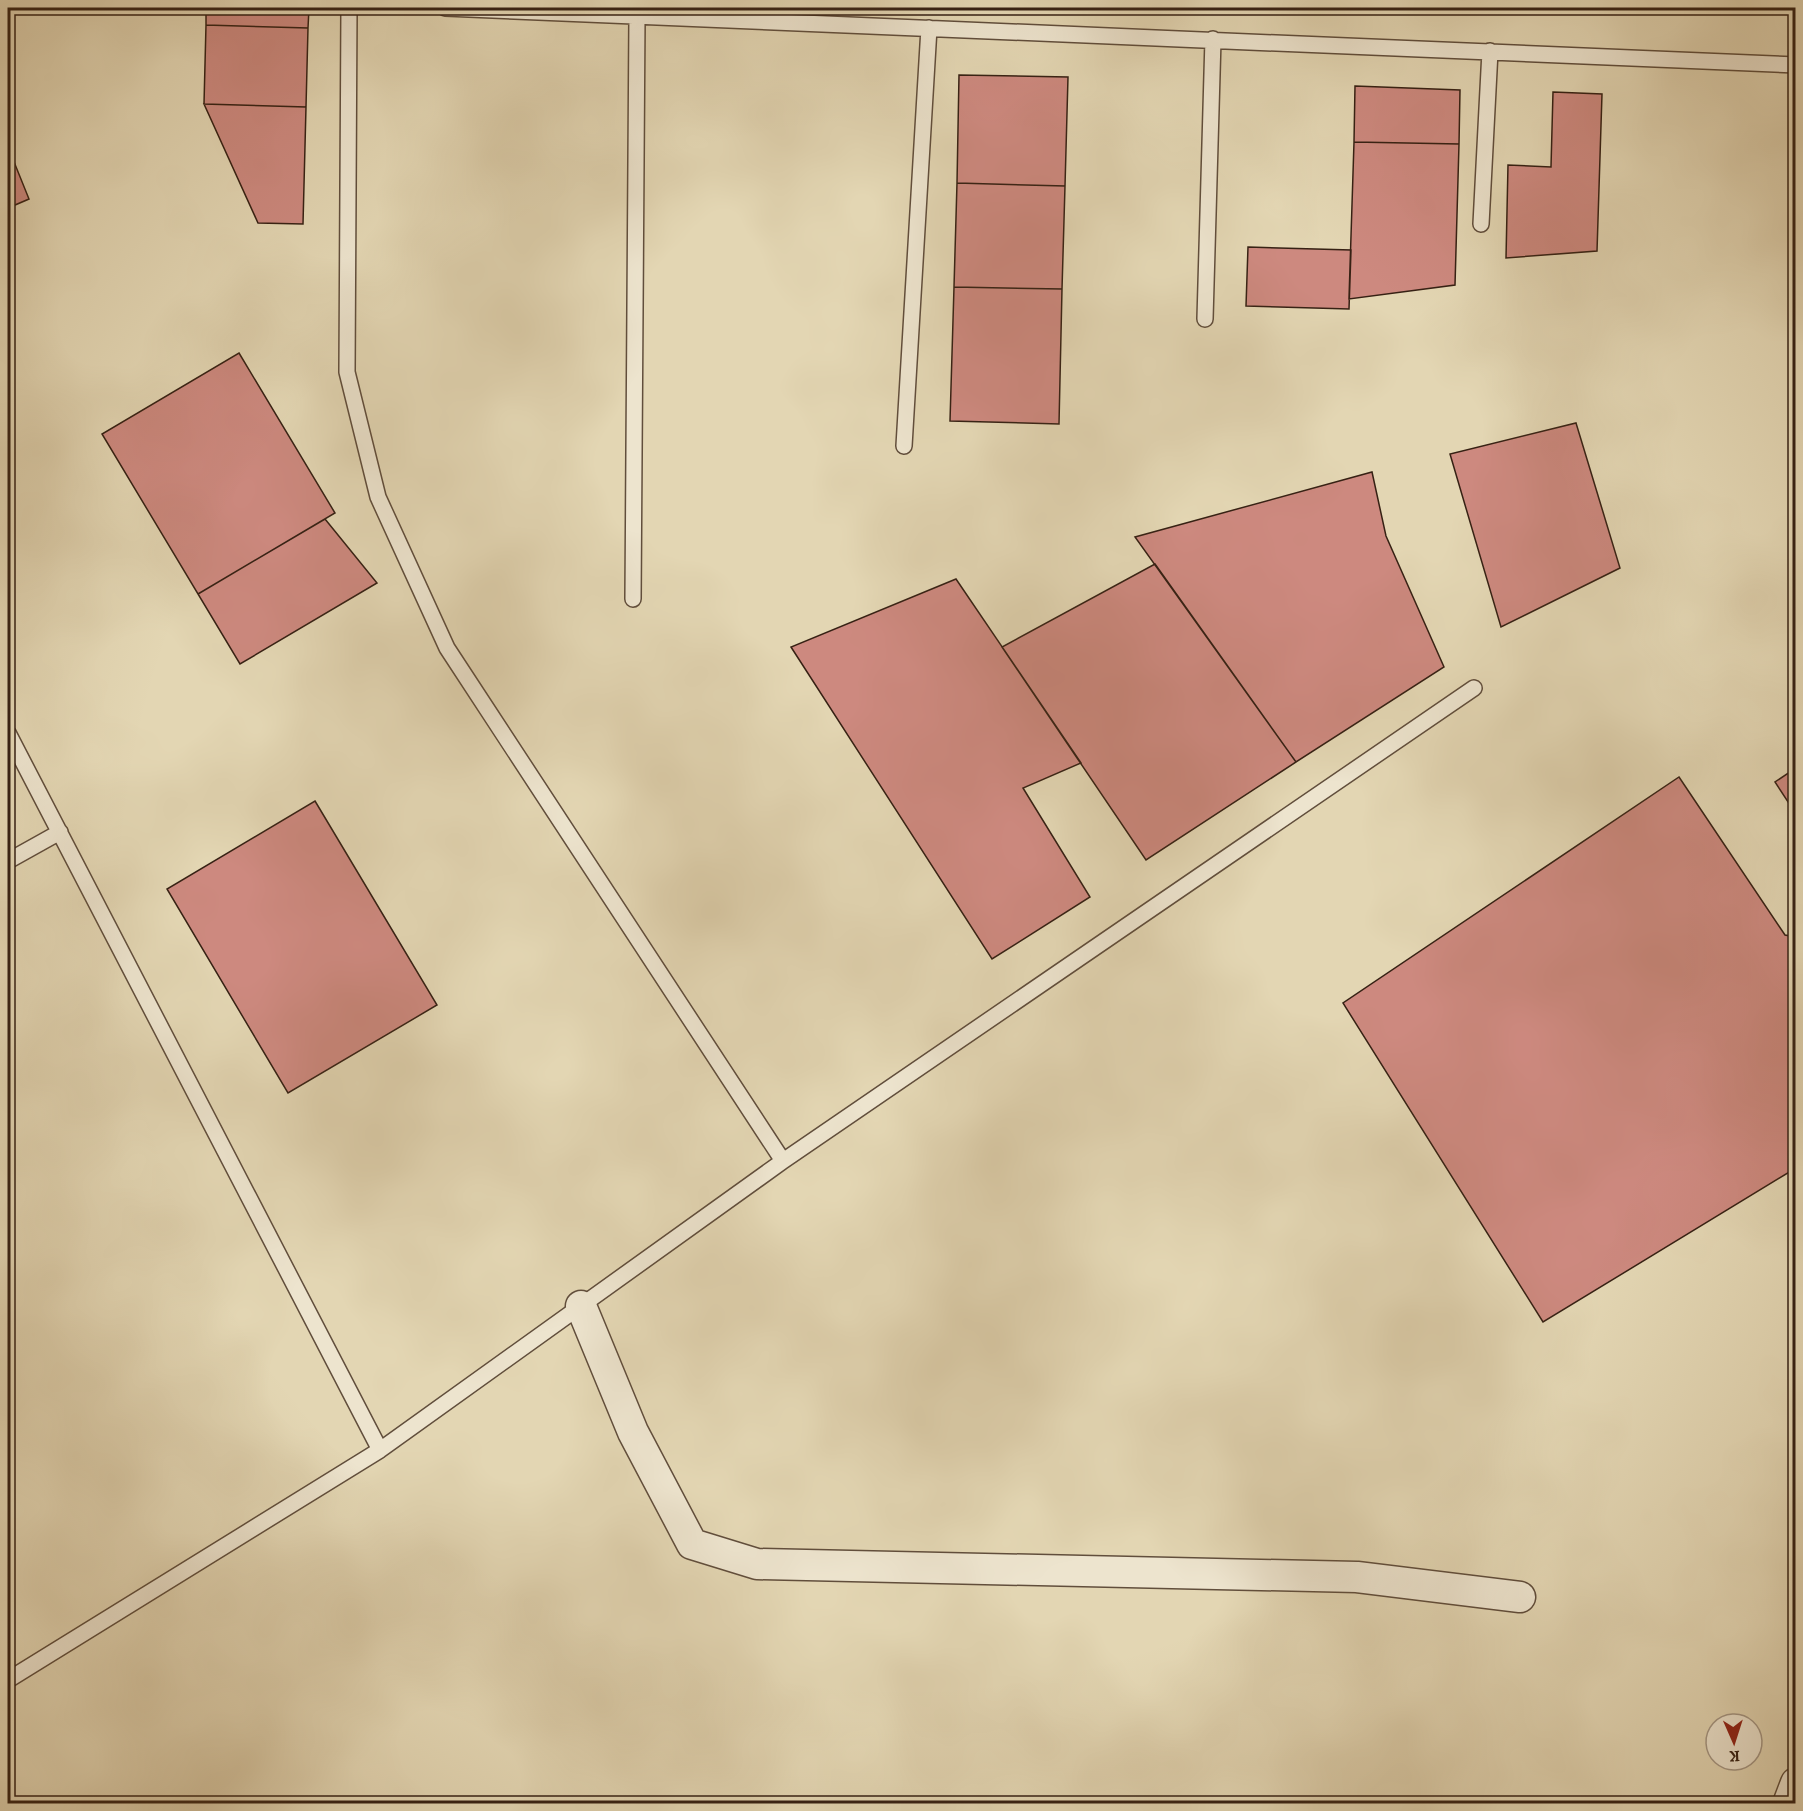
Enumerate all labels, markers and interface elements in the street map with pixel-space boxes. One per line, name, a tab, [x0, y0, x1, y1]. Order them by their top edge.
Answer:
north arrow	[1704, 1712, 1764, 1772]
text: K	[1728, 1745, 1741, 1767]

